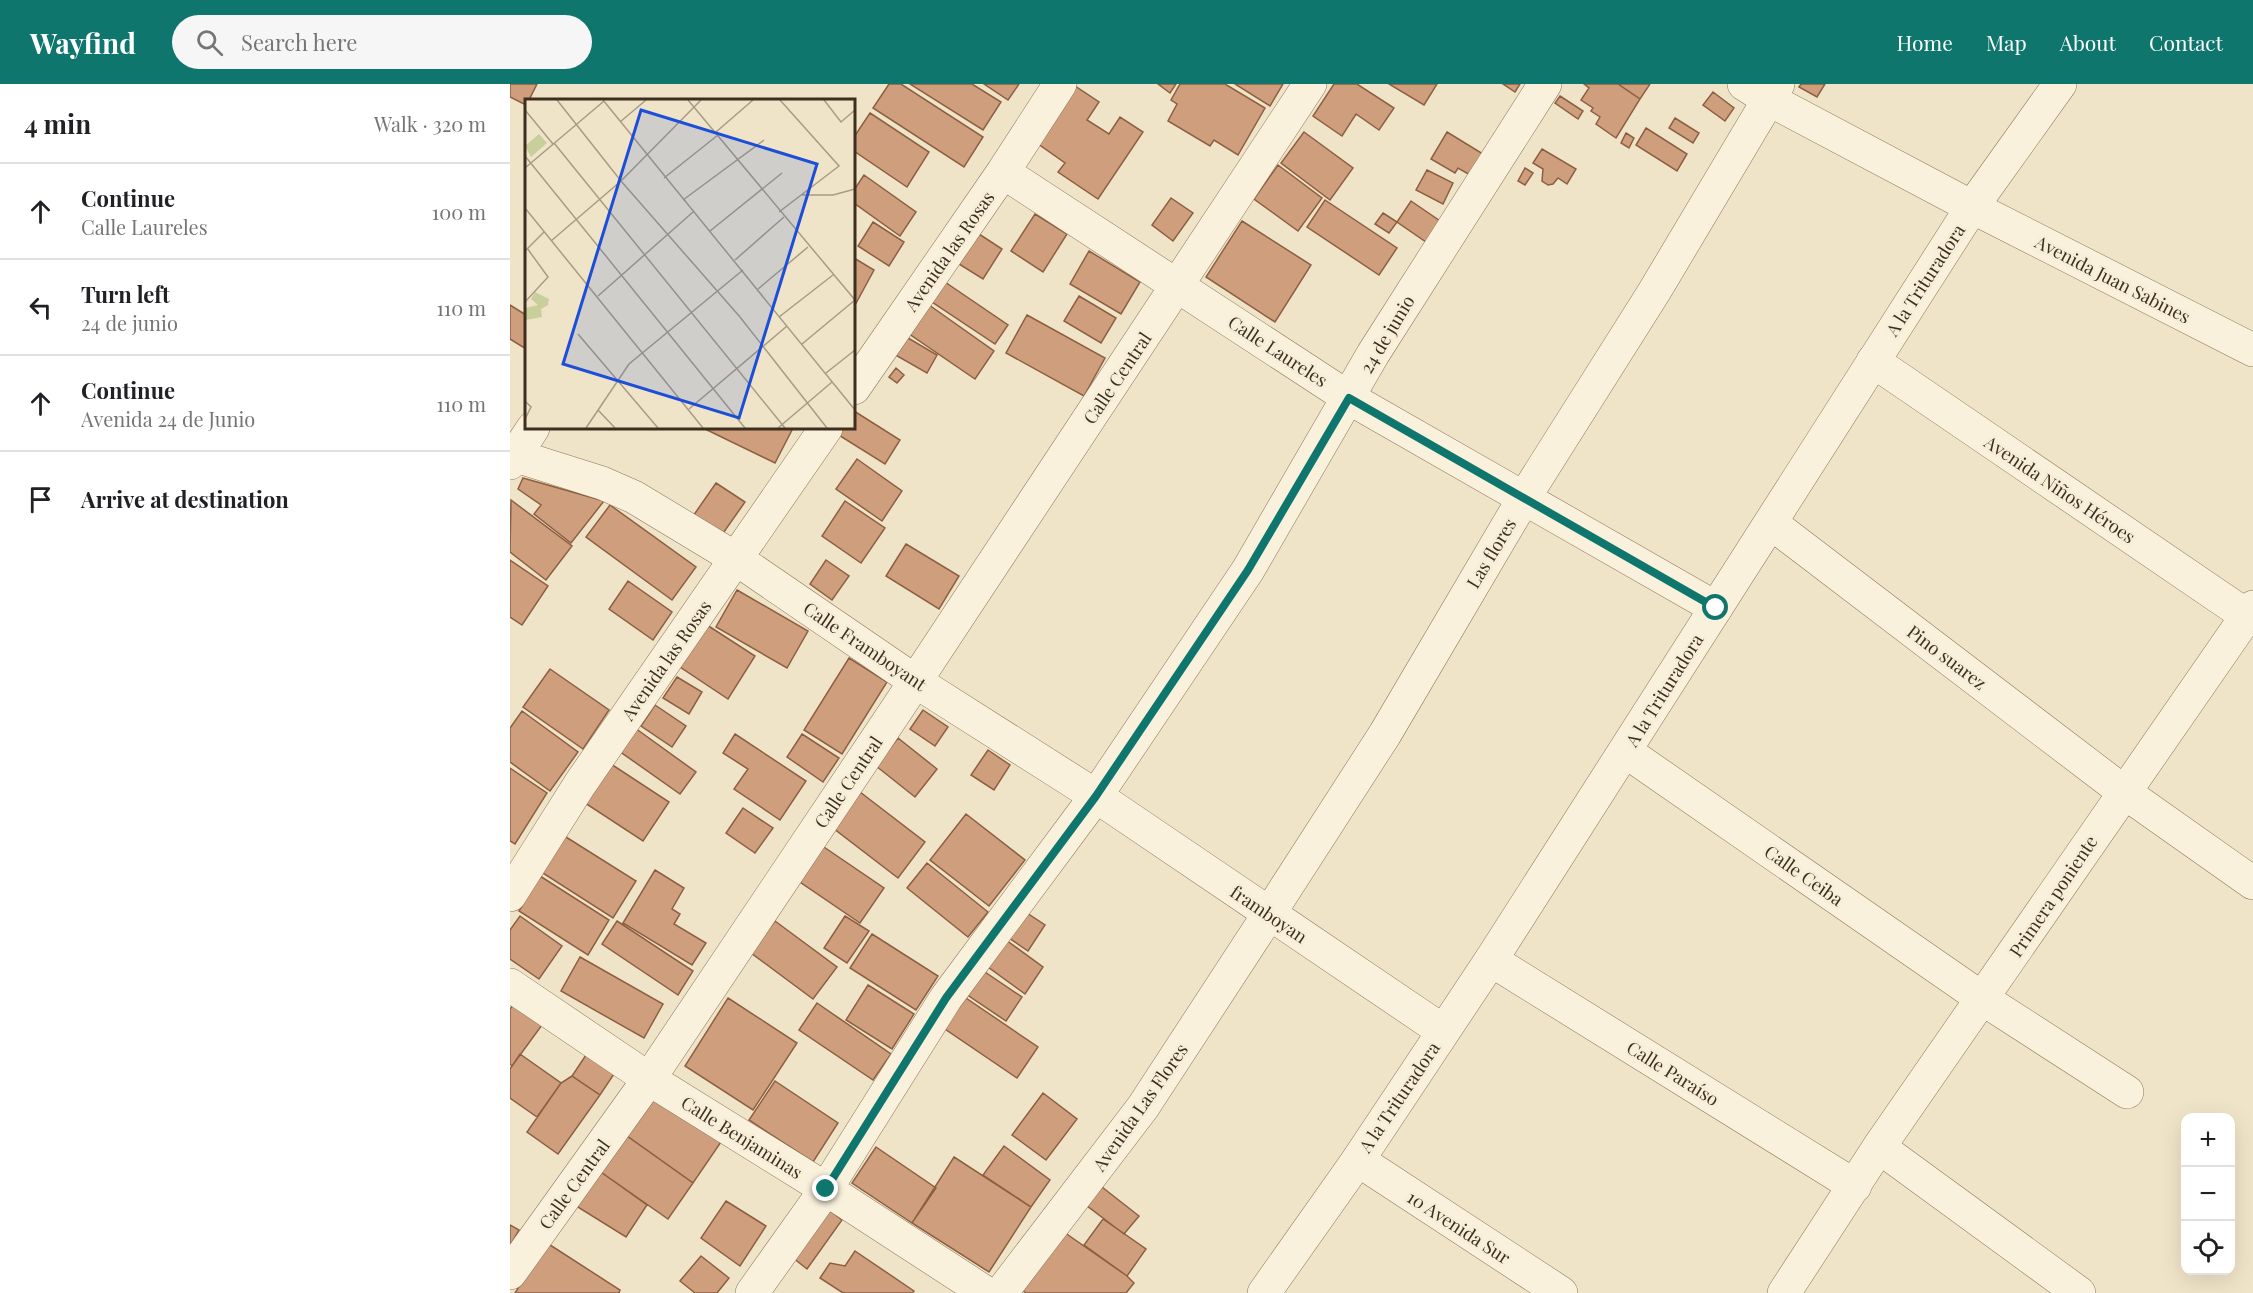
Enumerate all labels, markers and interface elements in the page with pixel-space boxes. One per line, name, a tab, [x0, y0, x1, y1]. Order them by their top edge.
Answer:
search box	[172, 15, 592, 69]
text: Wayfind	[30, 24, 136, 61]
icon: search	[193, 26, 226, 59]
text: Search here	[241, 27, 357, 57]
text: Home	[1897, 28, 1953, 56]
text: Map	[1986, 28, 2027, 56]
text: About	[2060, 28, 2116, 56]
text: Contact	[2149, 28, 2223, 56]
inset map	[525, 99, 855, 429]
text: 4 min	[24, 106, 91, 141]
text: Walk · 320 m	[374, 110, 486, 137]
text: Continue	[81, 183, 175, 213]
street label: Avenida las Rosas	[898, 186, 999, 317]
icon: ahead	[24, 195, 57, 228]
text: 100 m	[432, 198, 486, 225]
text: Calle Laureles	[81, 213, 208, 240]
street label: A la Trituradora	[1879, 219, 1970, 341]
street label: Avenida Juan Sabines	[2030, 229, 2195, 329]
text: Turn left	[81, 279, 170, 309]
street label: 24 de junio	[1354, 290, 1420, 378]
icon: left	[24, 291, 57, 324]
text: 110 m	[436, 294, 486, 321]
text: 24 de junio	[81, 309, 178, 336]
street label: Calle Laureles	[1224, 310, 1332, 392]
street label: Calle Central	[1077, 327, 1157, 429]
text: Continue	[81, 375, 175, 405]
icon: ahead	[24, 387, 57, 420]
text: 110 m	[436, 390, 486, 417]
text: Avenida 24 de Junio	[81, 405, 255, 432]
street label: Avenida Niños Héroes	[1979, 429, 2140, 548]
icon: arrive	[24, 483, 57, 516]
text: Arrive at destination	[81, 484, 289, 514]
street label: Las flores	[1461, 513, 1521, 593]
route start	[1702, 594, 1728, 620]
street label: Avenida las Rosas	[615, 595, 716, 726]
street label: Calle Framboyant	[799, 596, 932, 696]
street label: Pino suarez	[1902, 619, 1992, 695]
street label: A la Trituradora	[1619, 629, 1708, 752]
street label: Calle Central	[808, 731, 888, 833]
street label: Primera poniente	[2003, 830, 2103, 962]
street label: Calle Ceiba	[1760, 839, 1848, 911]
street label: framboyan	[1226, 880, 1312, 949]
street label: Calle Paraíso	[1622, 1035, 1724, 1111]
street label: A la Trituradora	[1352, 1037, 1445, 1158]
street label: Avenida Las Flores	[1086, 1038, 1193, 1176]
street label: Calle Benjaminas	[677, 1090, 807, 1184]
map controls	[2181, 1113, 2235, 1275]
button: +	[2181, 1113, 2235, 1167]
street label: Calle Central	[533, 1134, 615, 1234]
button: −	[2181, 1167, 2235, 1221]
route end	[812, 1175, 838, 1201]
street label: 10 Avenida Sur	[1403, 1185, 1515, 1269]
button: locate	[2181, 1221, 2235, 1275]

